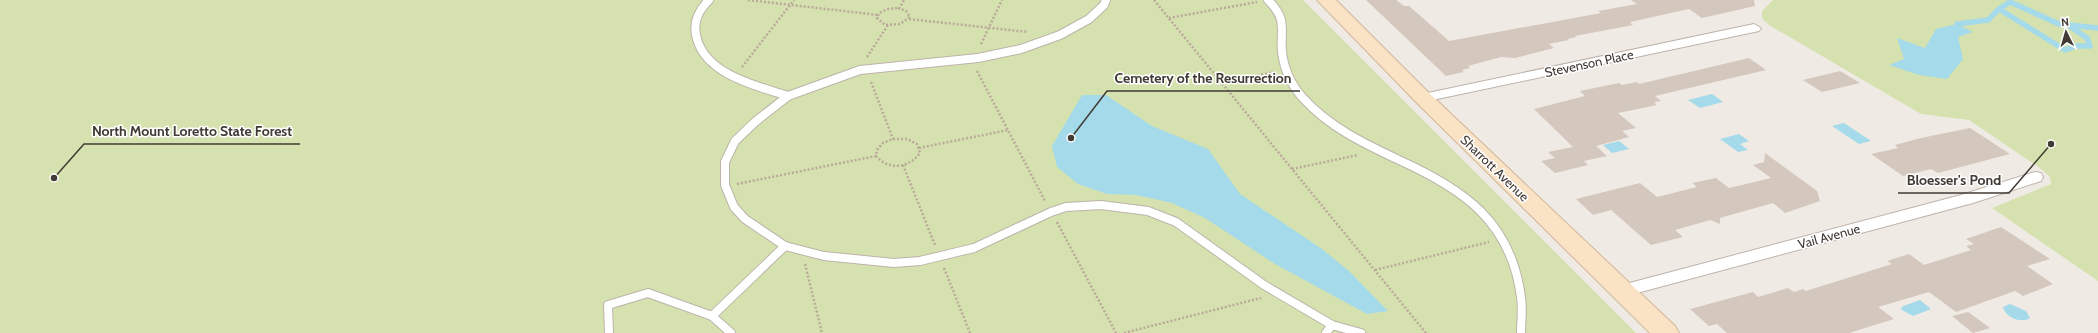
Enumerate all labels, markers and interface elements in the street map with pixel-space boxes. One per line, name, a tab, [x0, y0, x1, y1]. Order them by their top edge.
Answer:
north arrow	[2046, 12, 2086, 52]
text: N	[2061, 15, 2070, 29]
street label: Stevenson Place	[1543, 46, 1635, 80]
callout: Cemetery of the Resurrection	[1107, 65, 1300, 91]
text: Cemetery of the Resurrection	[1115, 69, 1291, 87]
callout: North Mount Loretto State Forest	[84, 118, 300, 144]
text: North Mount Loretto State Forest	[92, 122, 292, 140]
street label: Sharrott Avenue	[1457, 131, 1533, 205]
callout: Bloesser's Pond	[1898, 167, 2009, 193]
text: Bloesser's Pond	[1907, 171, 2001, 189]
street label: Vail Avenue	[1796, 220, 1862, 252]

